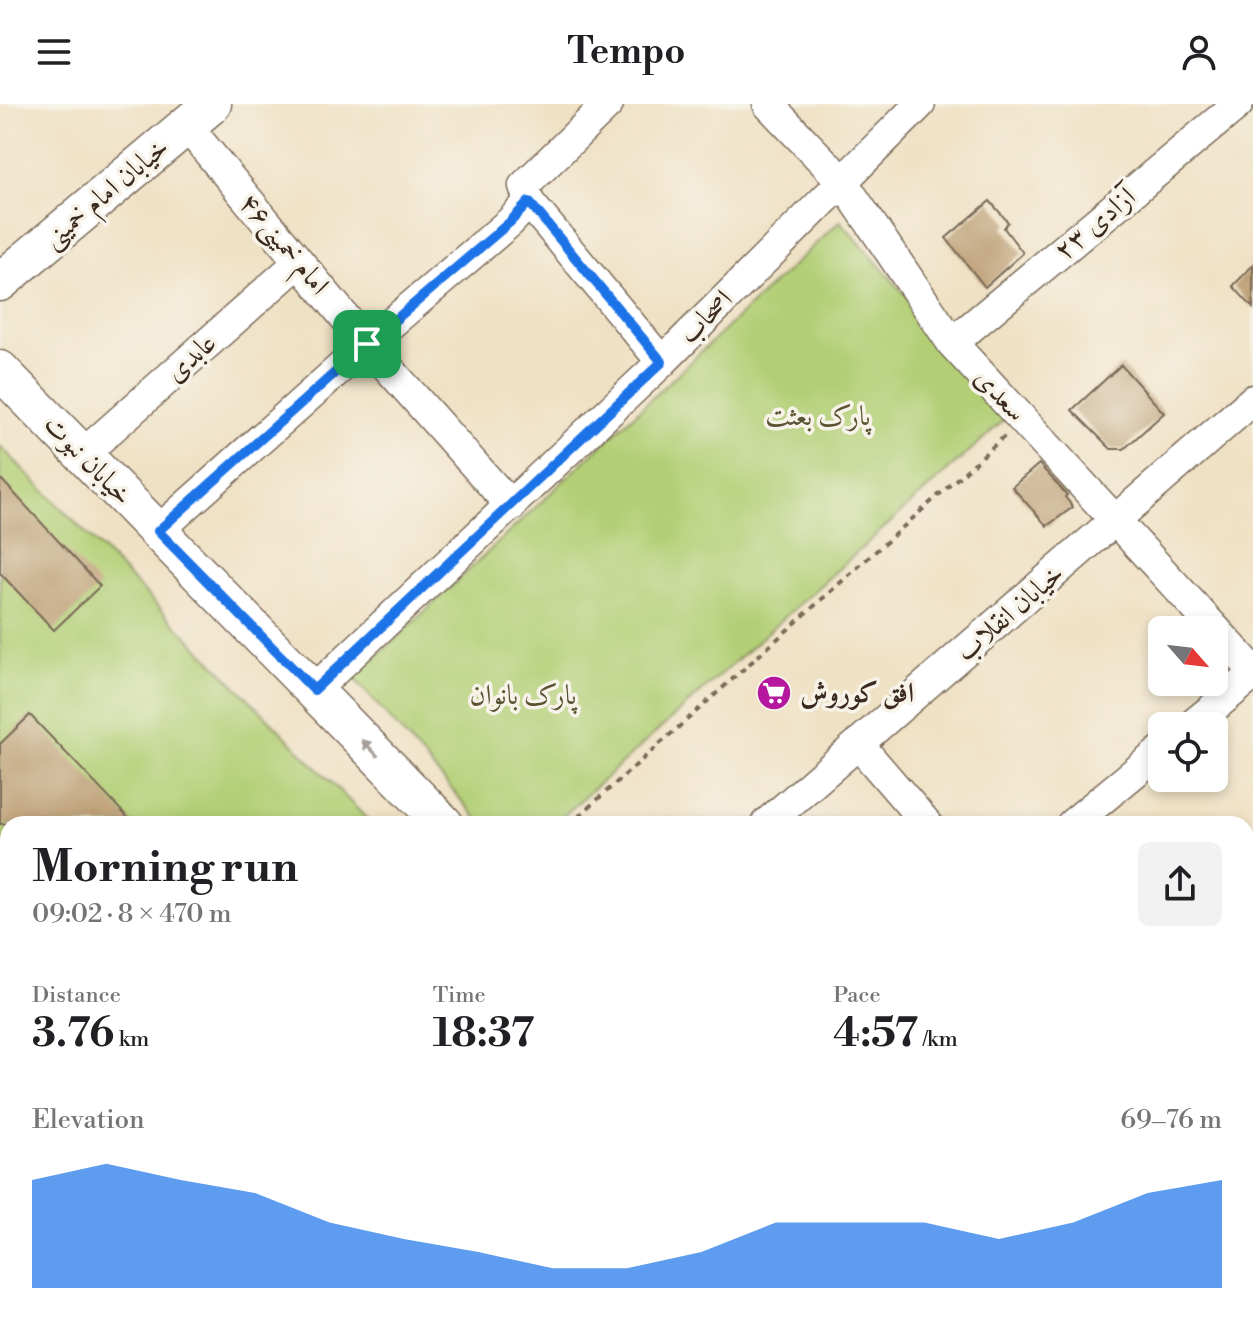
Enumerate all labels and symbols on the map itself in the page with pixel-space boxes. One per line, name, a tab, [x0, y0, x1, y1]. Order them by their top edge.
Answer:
street label: خیابان امام خمینی	[36, 130, 180, 261]
street label: آزادی ۲۳	[1047, 178, 1145, 268]
street label: امام خمینی۴۶	[227, 186, 337, 306]
street label: اصحاب	[671, 282, 741, 352]
pin	[333, 310, 401, 378]
street label: عابدی	[158, 326, 224, 390]
street label: سعدی	[966, 361, 1034, 429]
park label: پارک بعثت	[765, 399, 872, 436]
street label: خیابان نبوت	[36, 407, 140, 513]
street label: خیابان انقلاب	[949, 556, 1071, 670]
north arrow	[1148, 616, 1228, 696]
supermarket icon: افق کوروش	[755, 674, 793, 712]
place label: افق کوروش	[800, 676, 914, 711]
park label: پارک بانوان	[469, 678, 578, 715]
one-way arrow	[362, 739, 380, 758]

